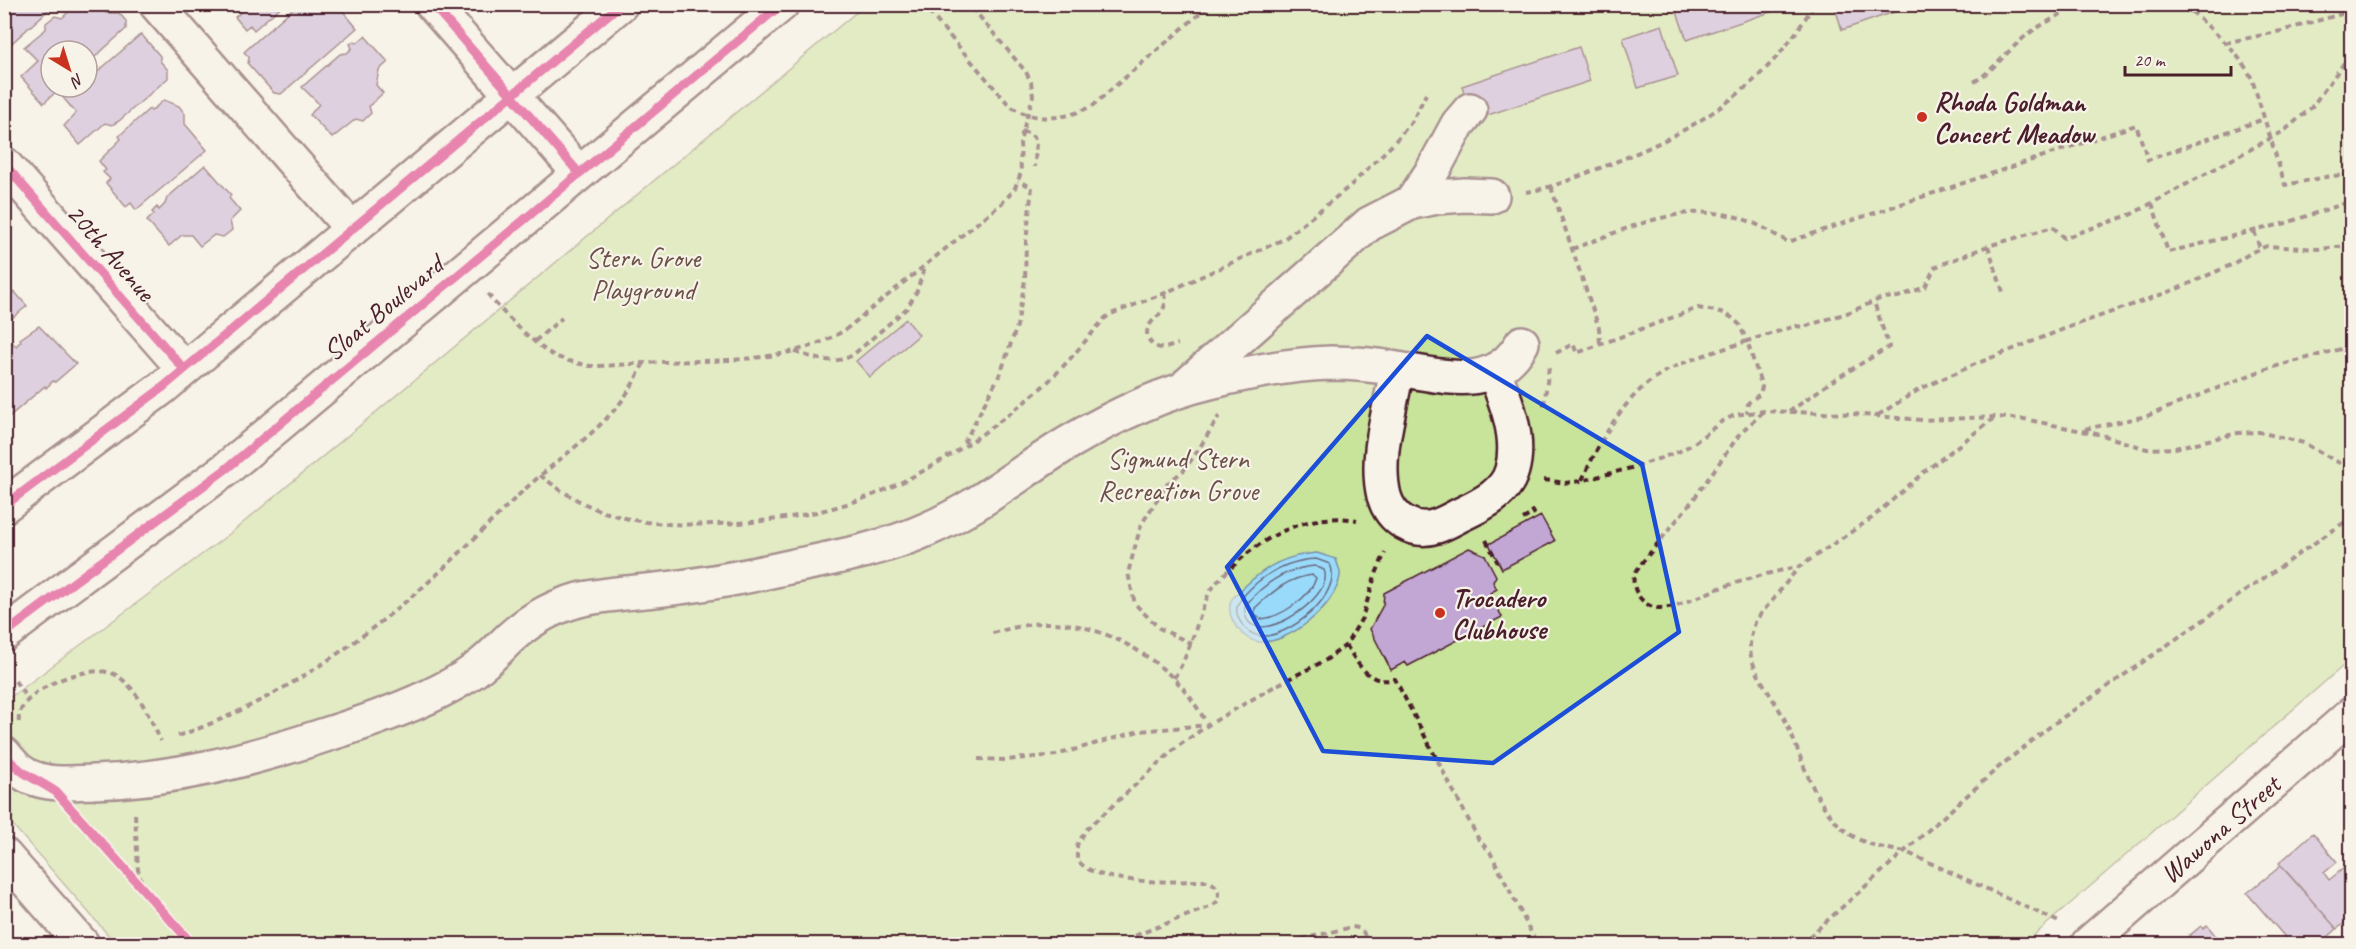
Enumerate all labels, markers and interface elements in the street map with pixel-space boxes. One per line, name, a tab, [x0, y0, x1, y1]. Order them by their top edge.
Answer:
north arrow	[39, 39, 99, 99]
scale bar	[2125, 39, 2232, 77]
text: 20 m	[2134, 49, 2167, 71]
text: N	[65, 69, 88, 93]
place label: Rhoda Goldman Concert Meadow	[1934, 84, 2097, 151]
marker: Rhoda Goldman Concert Meadow	[1915, 110, 1929, 124]
street label: 20th Avenue	[59, 196, 164, 310]
park label: Stern Grove Playground	[586, 240, 702, 307]
street label: Sloat Boulevard	[316, 245, 453, 368]
park label: Sigmund Stern Recreation Grove	[1098, 441, 1260, 508]
place label: Trocadero Clubhouse	[1452, 580, 1549, 647]
marker: Trocadero Clubhouse	[1433, 606, 1447, 620]
street label: Wawona Street	[2153, 766, 2289, 891]

